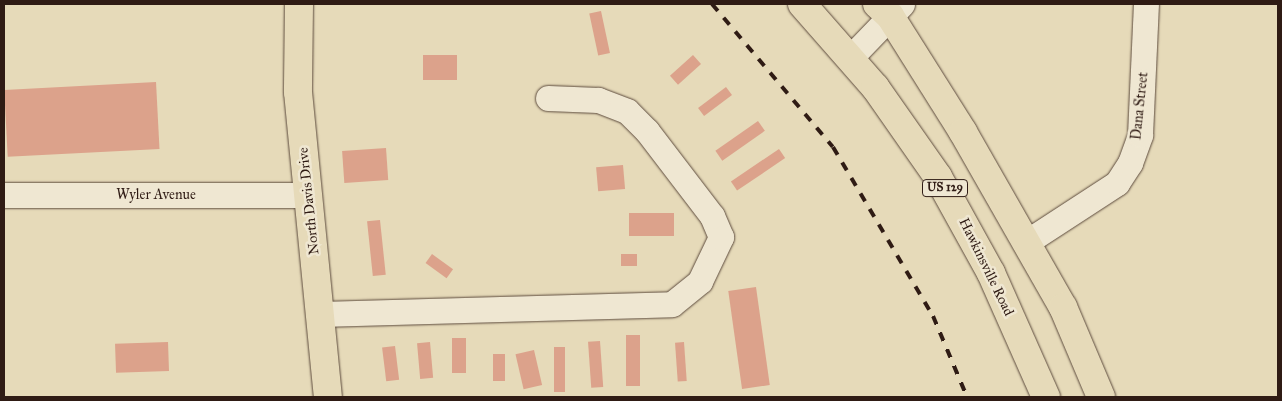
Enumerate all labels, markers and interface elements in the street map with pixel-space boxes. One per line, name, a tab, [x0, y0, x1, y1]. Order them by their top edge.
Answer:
street label: Dana Street	[1128, 71, 1152, 141]
street label: North Davis Drive	[295, 147, 323, 255]
road number: US 129	[921, 178, 969, 198]
street label: Wyler Avenue	[116, 187, 196, 203]
street label: Hawkinsville Road	[955, 215, 1017, 319]

